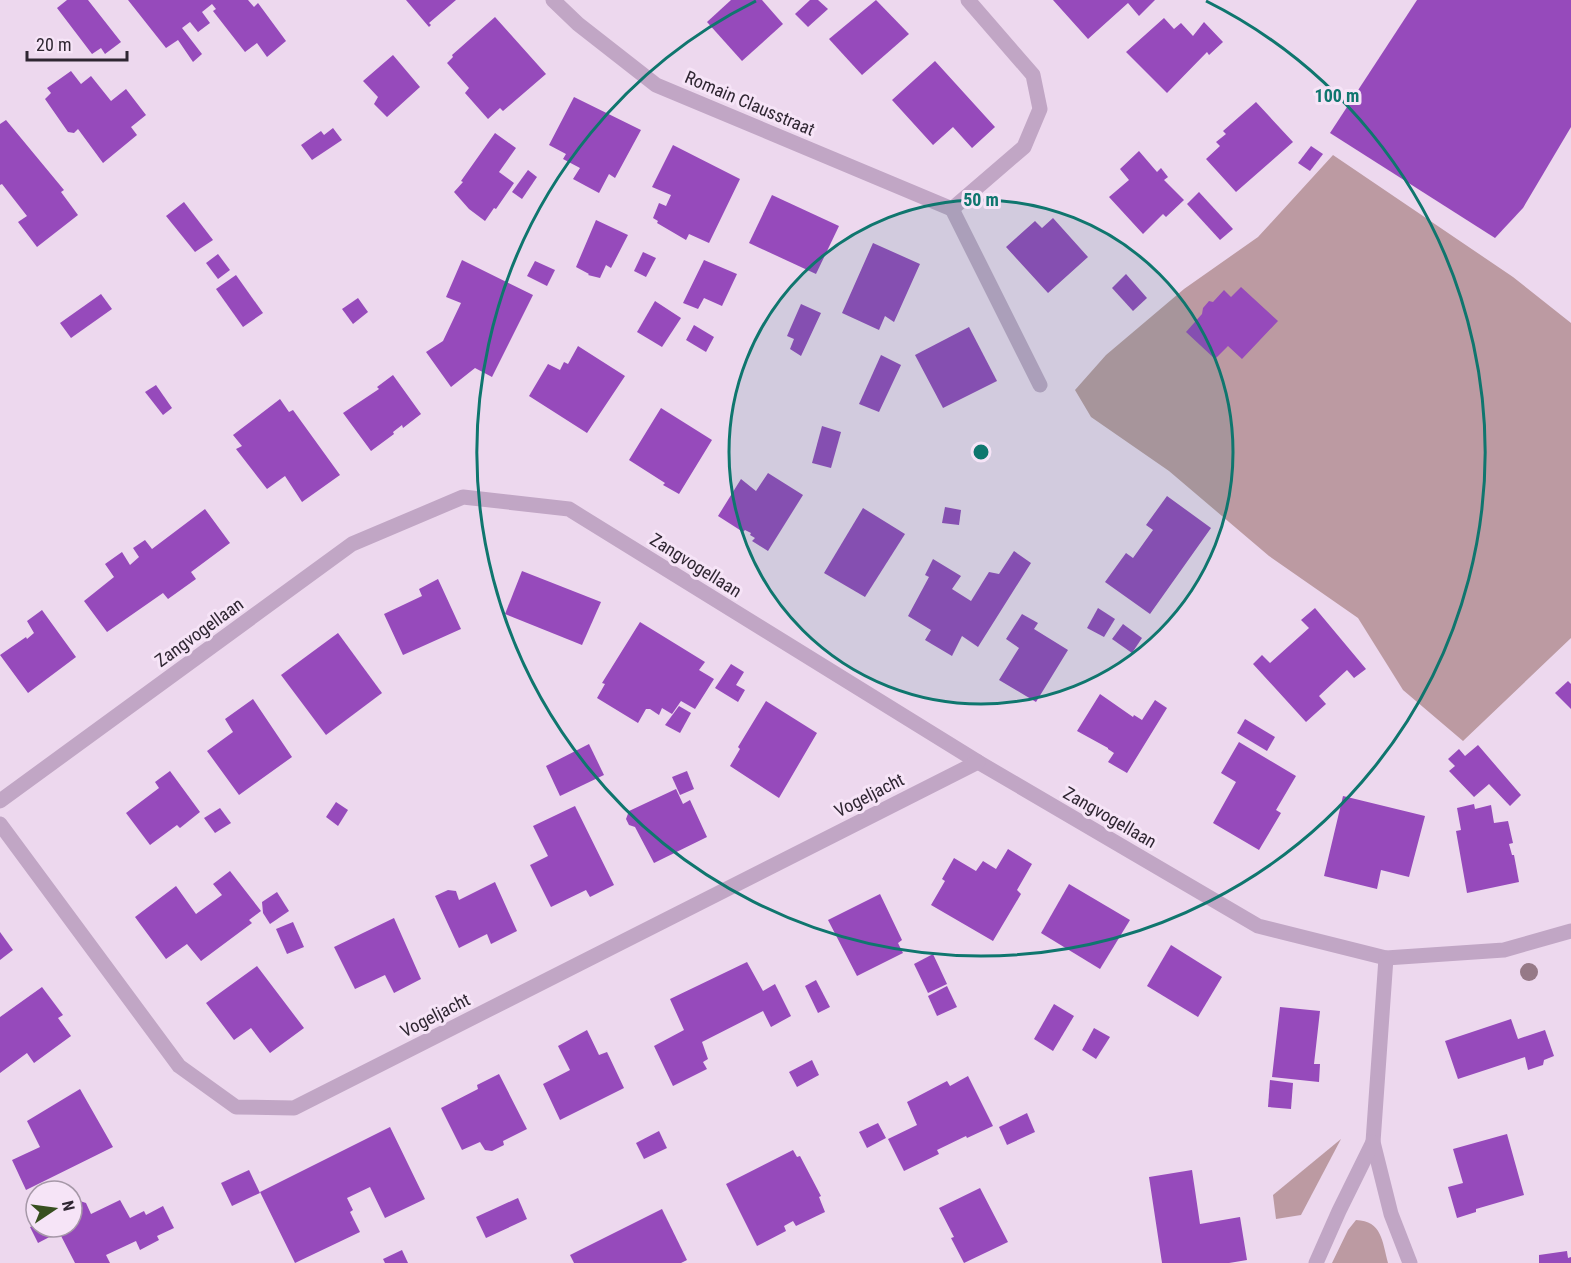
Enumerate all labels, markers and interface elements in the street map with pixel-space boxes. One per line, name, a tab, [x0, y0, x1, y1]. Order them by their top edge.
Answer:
scale bar	[27, 24, 128, 62]
text: 20 m	[36, 34, 71, 55]
street label: Romain Clausstraat	[682, 66, 818, 140]
text: 100 m	[1315, 85, 1359, 106]
text: 50 m	[963, 189, 999, 210]
centre of rings	[971, 442, 991, 462]
street label: Zangvogellaan	[646, 529, 746, 601]
street label: Zangvogellaan	[151, 593, 247, 671]
street label: Vogeljacht	[831, 769, 907, 821]
street label: Zangvogellaan	[1060, 782, 1160, 852]
street label: Vogeljacht	[397, 989, 473, 1041]
north arrow	[24, 1179, 84, 1239]
text: N	[58, 1199, 78, 1213]

